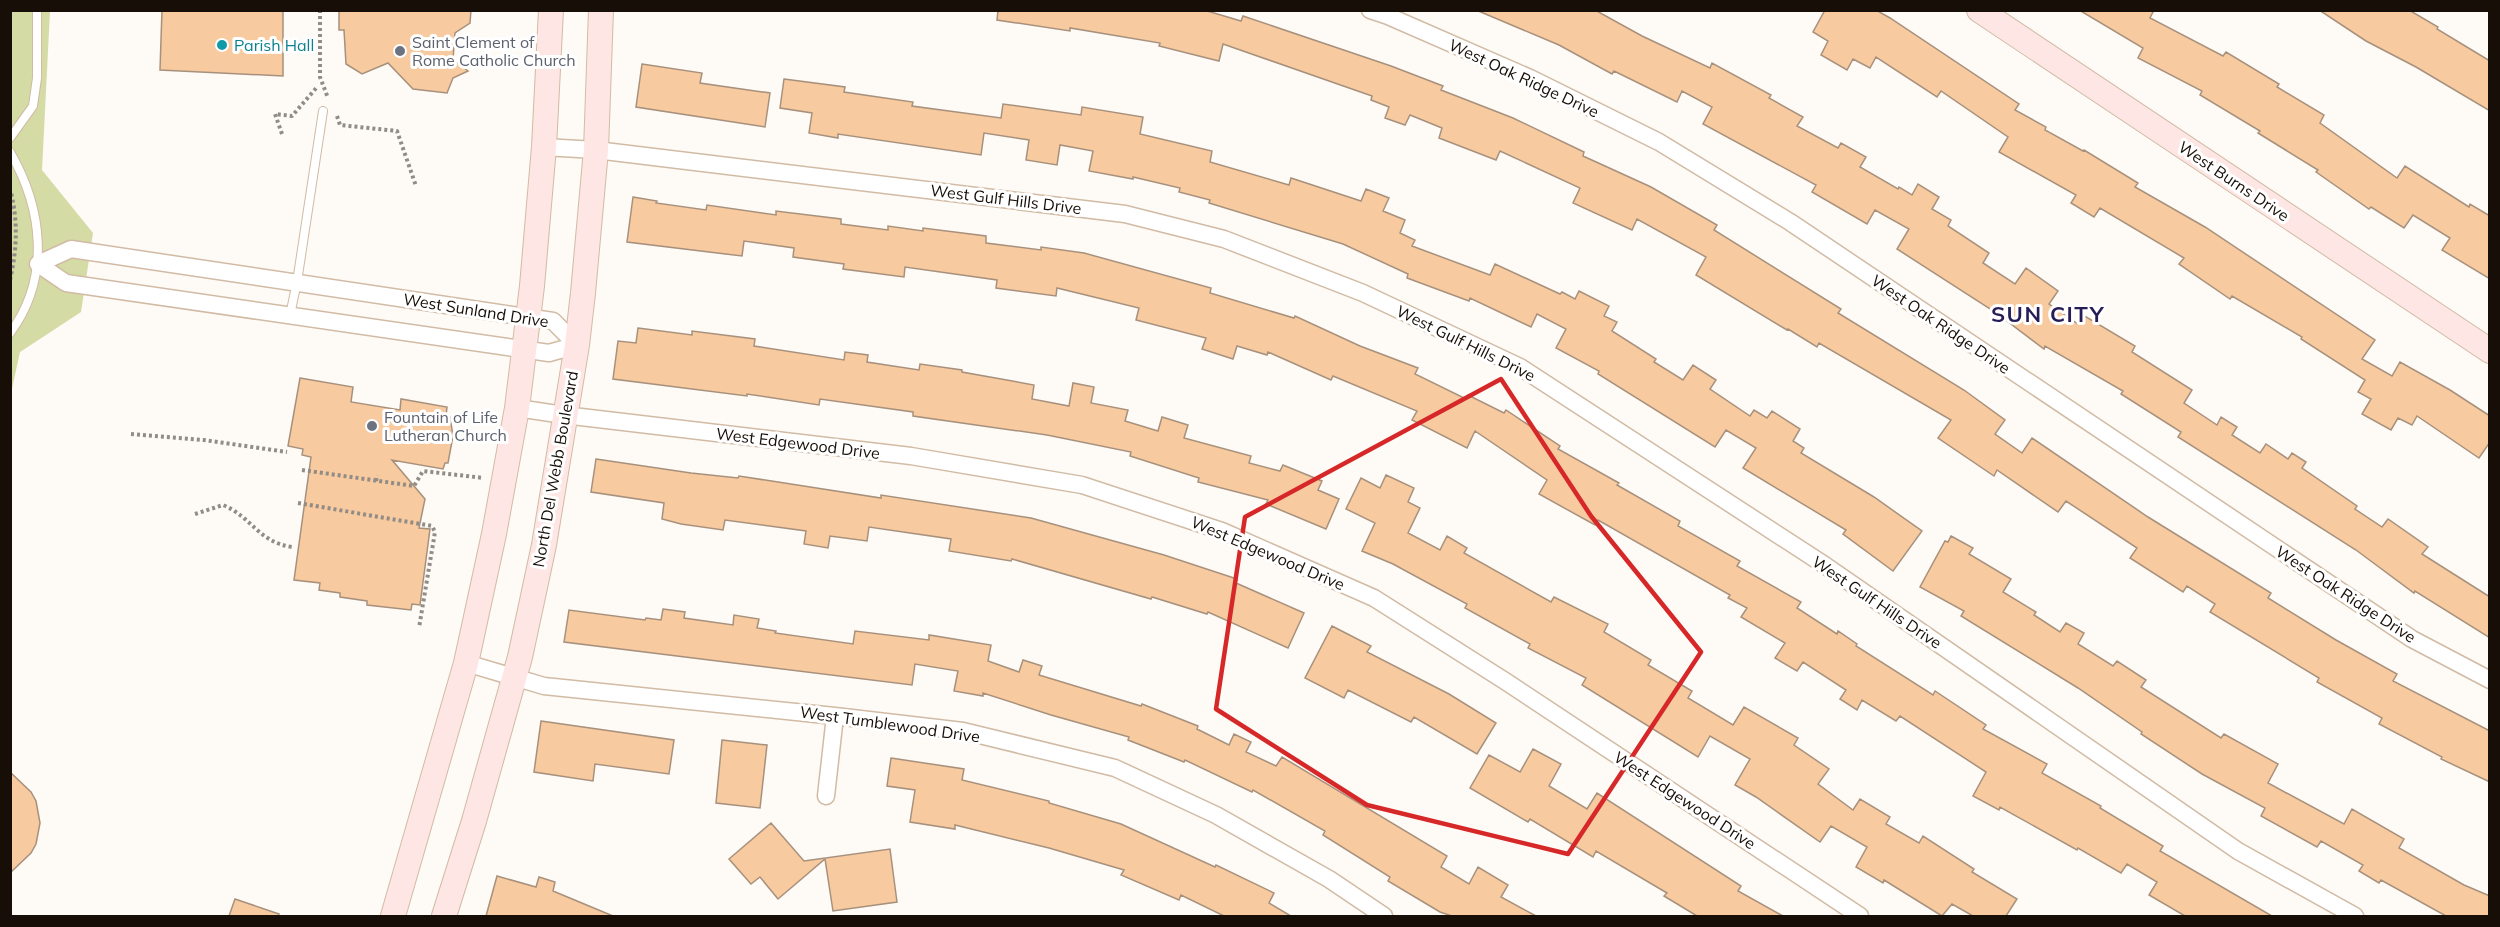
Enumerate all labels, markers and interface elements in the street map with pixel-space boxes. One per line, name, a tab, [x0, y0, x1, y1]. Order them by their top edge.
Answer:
place label: Saint Clement of Rome Catholic Church	[412, 32, 576, 70]
street label: West Oak Ridge Drive	[1446, 34, 1602, 122]
place label: Parish Hall	[234, 35, 314, 55]
marker: Parish Hall	[215, 38, 229, 52]
marker: Saint Clement of Rome Catholic Church	[393, 44, 407, 58]
street label: West Burns Drive	[2175, 137, 2293, 225]
street label: West Gulf Hills Drive	[929, 180, 1083, 218]
street label: West Oak Ridge Drive	[1868, 270, 2014, 378]
street label: West Sunland Drive	[402, 289, 550, 331]
district label: SUN CITY	[1991, 300, 2105, 328]
street label: West Gulf Hills Drive	[1393, 301, 1539, 385]
street label: North Del Webb Boulevard	[528, 369, 582, 569]
place label: Fountain of Life Lutheran Church	[384, 407, 507, 445]
marker: Fountain of Life Lutheran Church	[365, 419, 379, 433]
street label: West Edgewood Drive	[715, 423, 881, 463]
street label: West Edgewood Drive	[1188, 512, 1348, 594]
street label: West Oak Ridge Drive	[2272, 541, 2420, 647]
street label: West Gulf Hills Drive	[1808, 551, 1946, 653]
street label: West Tumblewood Drive	[799, 701, 981, 747]
street label: West Edgewood Drive	[1610, 747, 1760, 853]

